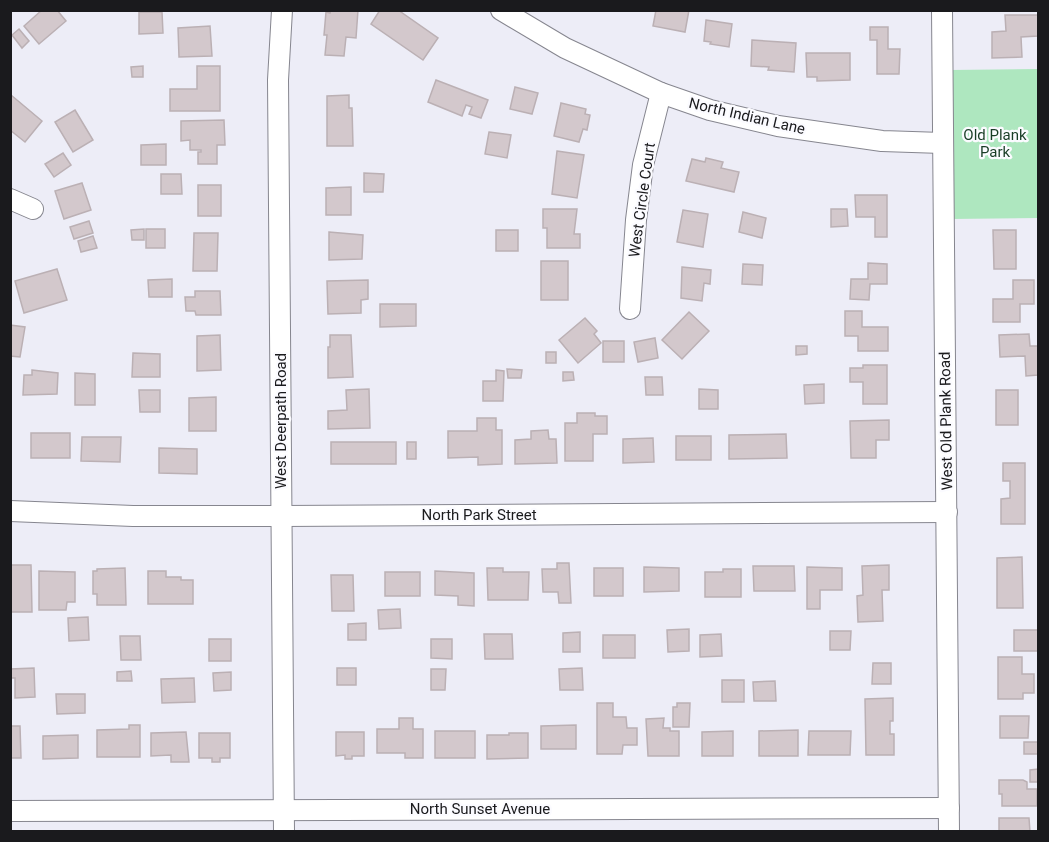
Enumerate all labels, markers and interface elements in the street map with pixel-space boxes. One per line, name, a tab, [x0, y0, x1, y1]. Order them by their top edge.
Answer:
street label: North Indian Lane	[687, 94, 807, 138]
park label: Old Plank Park	[963, 126, 1027, 161]
street label: West Circle Court	[625, 141, 659, 259]
street label: West Old Plank Road	[936, 351, 956, 491]
street label: West Deerpath Road	[272, 353, 290, 489]
street label: North Park Street	[421, 506, 537, 524]
street label: North Sunset Avenue	[410, 800, 550, 818]

